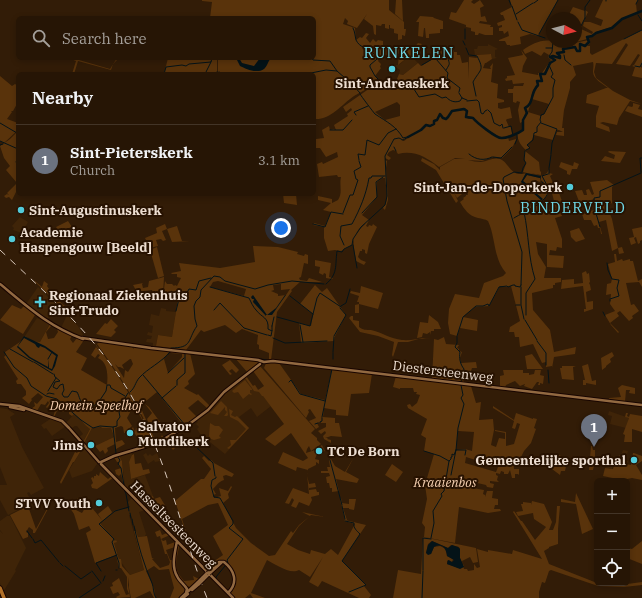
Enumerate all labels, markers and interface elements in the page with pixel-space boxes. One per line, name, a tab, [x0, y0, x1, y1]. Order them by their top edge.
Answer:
north arrow	[546, 12, 582, 48]
search box	[16, 16, 316, 60]
icon: search	[30, 27, 52, 49]
text: Search here	[62, 29, 147, 48]
district label: RUNKELEN	[363, 43, 455, 62]
marker: Sint-Andreaskerk	[387, 64, 397, 74]
place label: Sint-Andreaskerk	[335, 75, 450, 92]
text: Nearby	[32, 87, 93, 109]
text: Sint-Pieterskerk	[70, 143, 192, 162]
text: 1	[41, 152, 49, 169]
text: 3.1 km	[258, 152, 300, 169]
text: Church	[70, 162, 115, 179]
place label: Sint-Jan-de-Doperkerk	[414, 179, 563, 196]
marker: Sint-Jan-de-Doperkerk	[565, 182, 575, 192]
district label: BINDERVELD	[520, 198, 626, 217]
place label: Sint-Augustinuskerk	[29, 202, 163, 219]
marker: Sint-Augustinuskerk	[16, 205, 26, 215]
your location	[271, 218, 291, 238]
place label: Academie Haspengouw [Beeld]	[20, 224, 152, 256]
marker: Academie Haspengouw [Beeld]	[7, 234, 17, 244]
place label: Regionaal Ziekenhuis Sint-Trudo	[49, 287, 188, 319]
marker: Regionaal Ziekenhuis Sint-Trudo	[34, 296, 46, 308]
street label: Diestersteenweg	[392, 357, 494, 386]
park label: Domein Speelhof	[49, 397, 145, 414]
pin: 1	[581, 414, 607, 447]
place label: Salvator Mundikerk	[138, 418, 210, 450]
marker: Salvator Mundikerk	[125, 428, 135, 438]
place label: Jims	[53, 437, 83, 454]
marker: Jims	[86, 440, 96, 450]
place label: TC De Born	[327, 443, 400, 460]
marker: TC De Born	[314, 446, 324, 456]
place label: Gemeentelijke sporthal	[475, 452, 626, 469]
marker: Gemeentelijke sporthal	[629, 455, 639, 465]
park label: Kraaienbos	[412, 474, 477, 491]
street label: Hasseltsesteenweg	[127, 477, 221, 571]
map controls	[594, 478, 630, 586]
button: +	[594, 478, 630, 514]
place label: STVV Youth	[15, 495, 92, 512]
marker: STVV Youth	[94, 498, 104, 508]
button: −	[594, 514, 630, 550]
button: locate	[594, 550, 630, 586]

